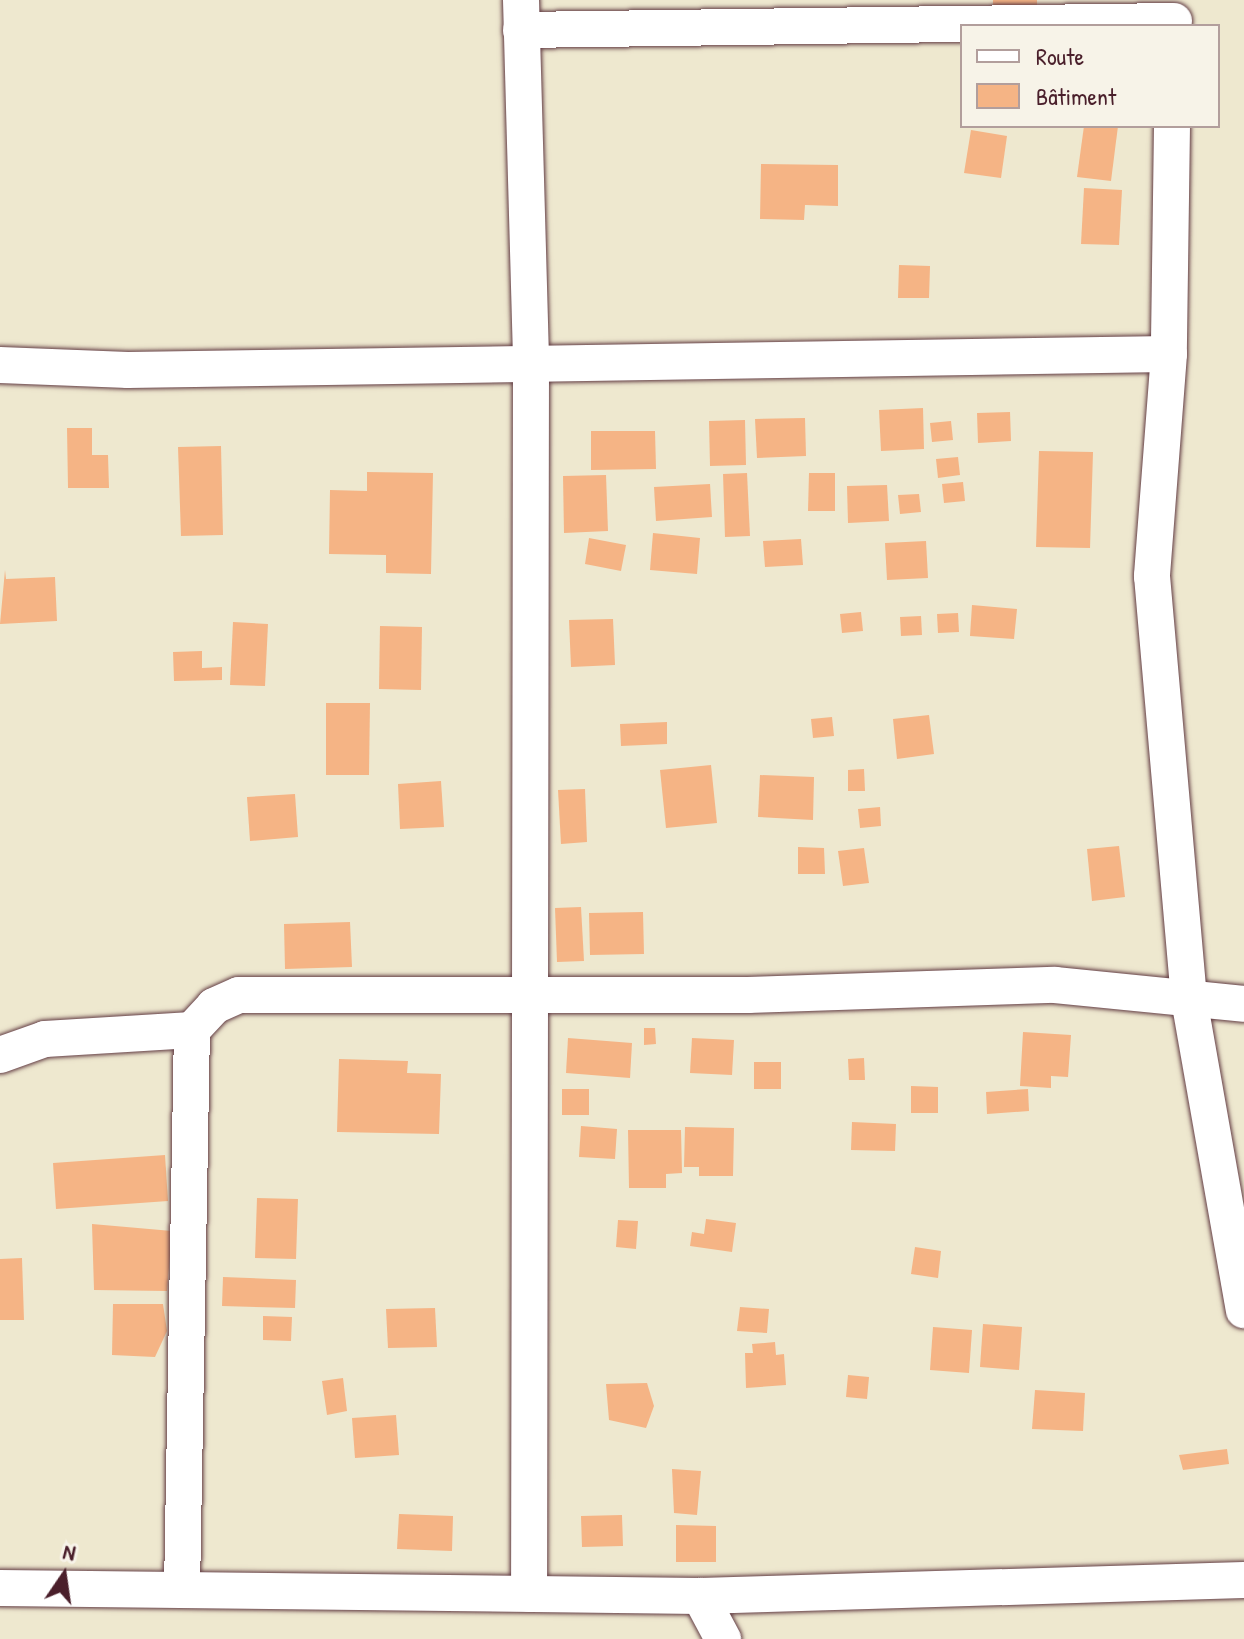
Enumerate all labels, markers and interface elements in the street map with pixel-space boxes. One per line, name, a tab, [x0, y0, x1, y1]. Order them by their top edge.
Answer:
legend	[960, 24, 1220, 128]
text: Route	[1036, 40, 1084, 72]
text: Bâtiment	[1036, 80, 1116, 112]
north arrow	[24, 1535, 104, 1615]
text: N	[60, 1536, 78, 1568]

